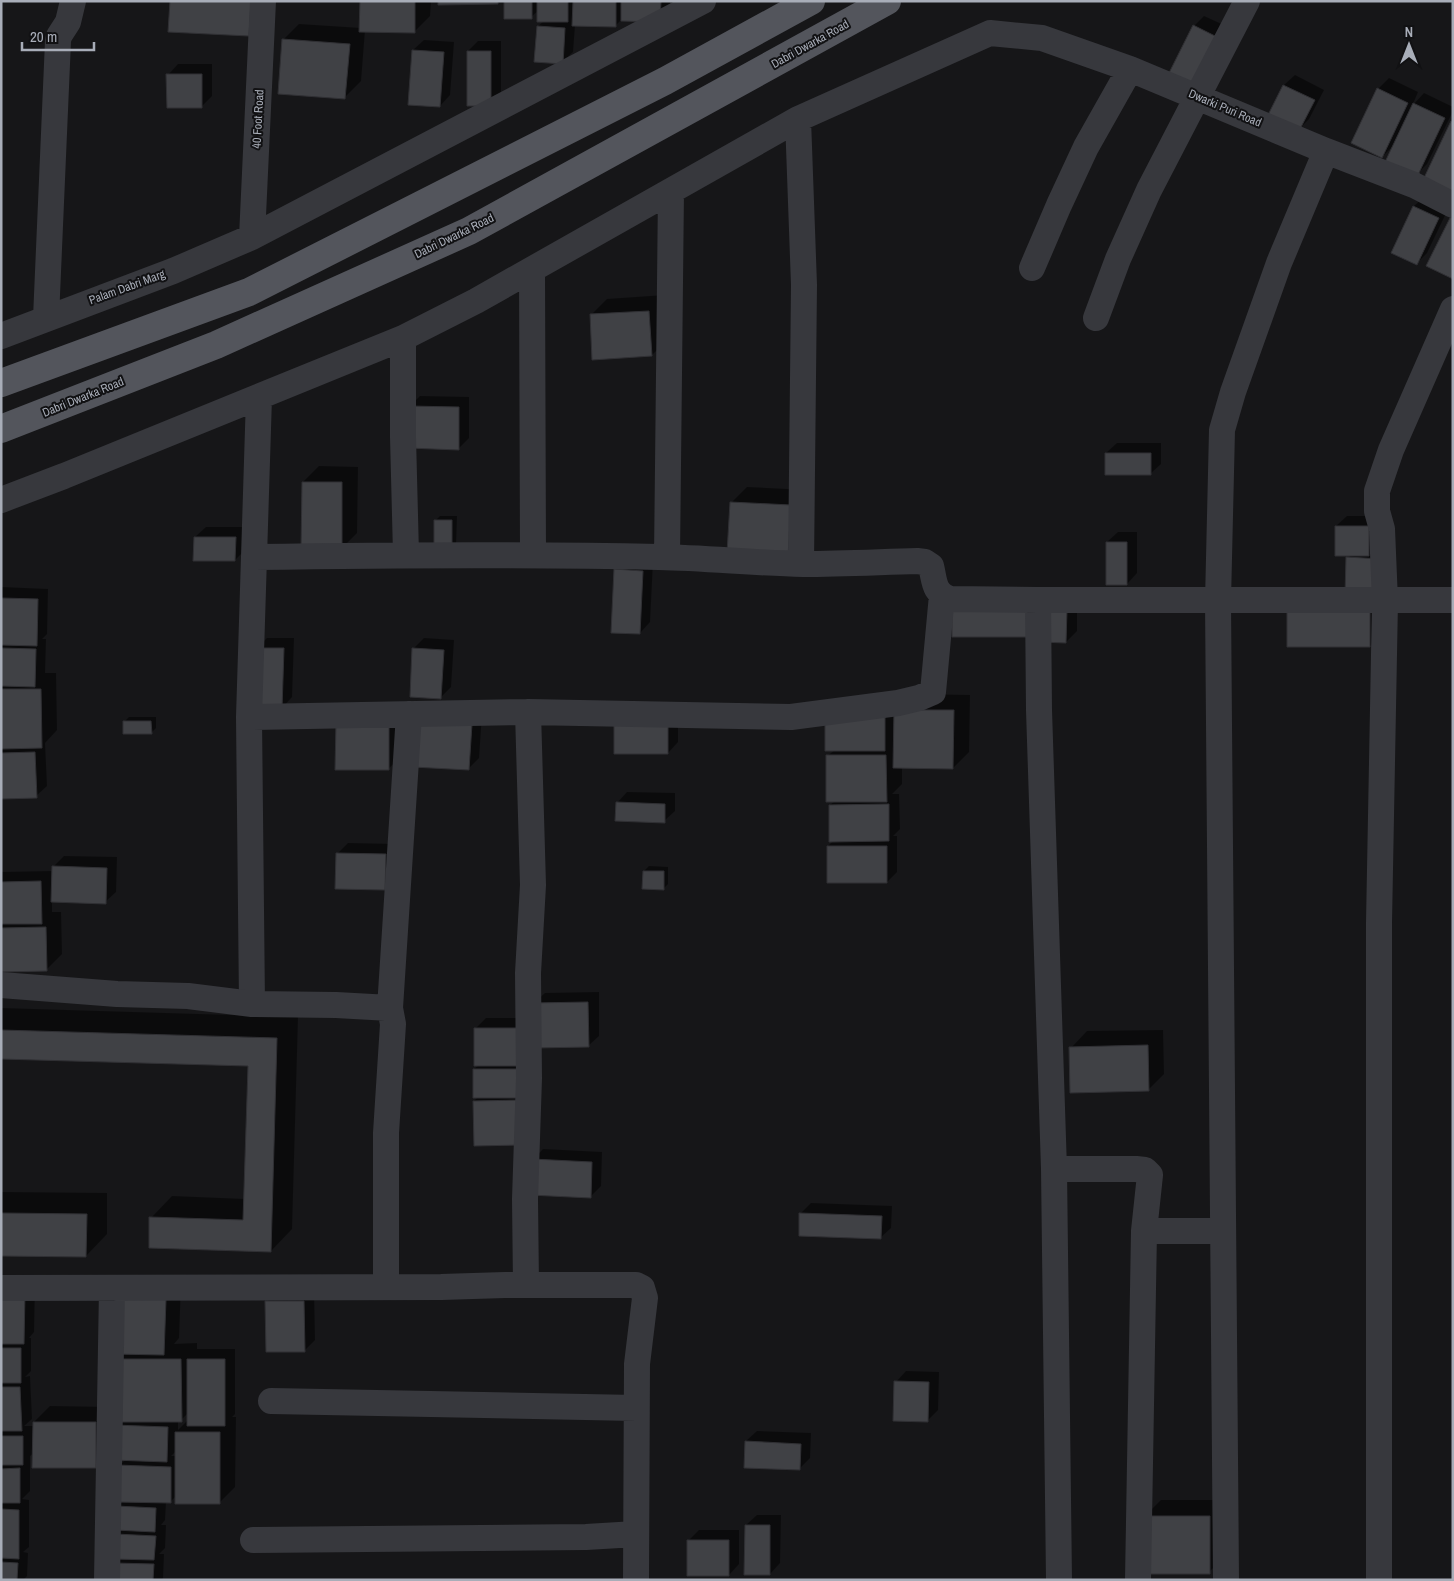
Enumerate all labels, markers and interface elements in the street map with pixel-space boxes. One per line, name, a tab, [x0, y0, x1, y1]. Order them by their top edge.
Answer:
street label: Dabri Dwarka Road	[768, 16, 852, 72]
scale bar	[22, 20, 95, 52]
north arrow	[1384, 20, 1434, 70]
text: N	[1405, 23, 1413, 41]
text: 20 m	[30, 26, 57, 47]
street label: Dwarki Puri Road	[1186, 85, 1264, 131]
street label: 40 Foot Road	[248, 89, 268, 149]
street label: Dabri Dwarka Road	[412, 210, 496, 262]
street label: Palam Dabri Marg	[87, 266, 168, 308]
street label: Dabri Dwarka Road	[40, 373, 126, 421]

